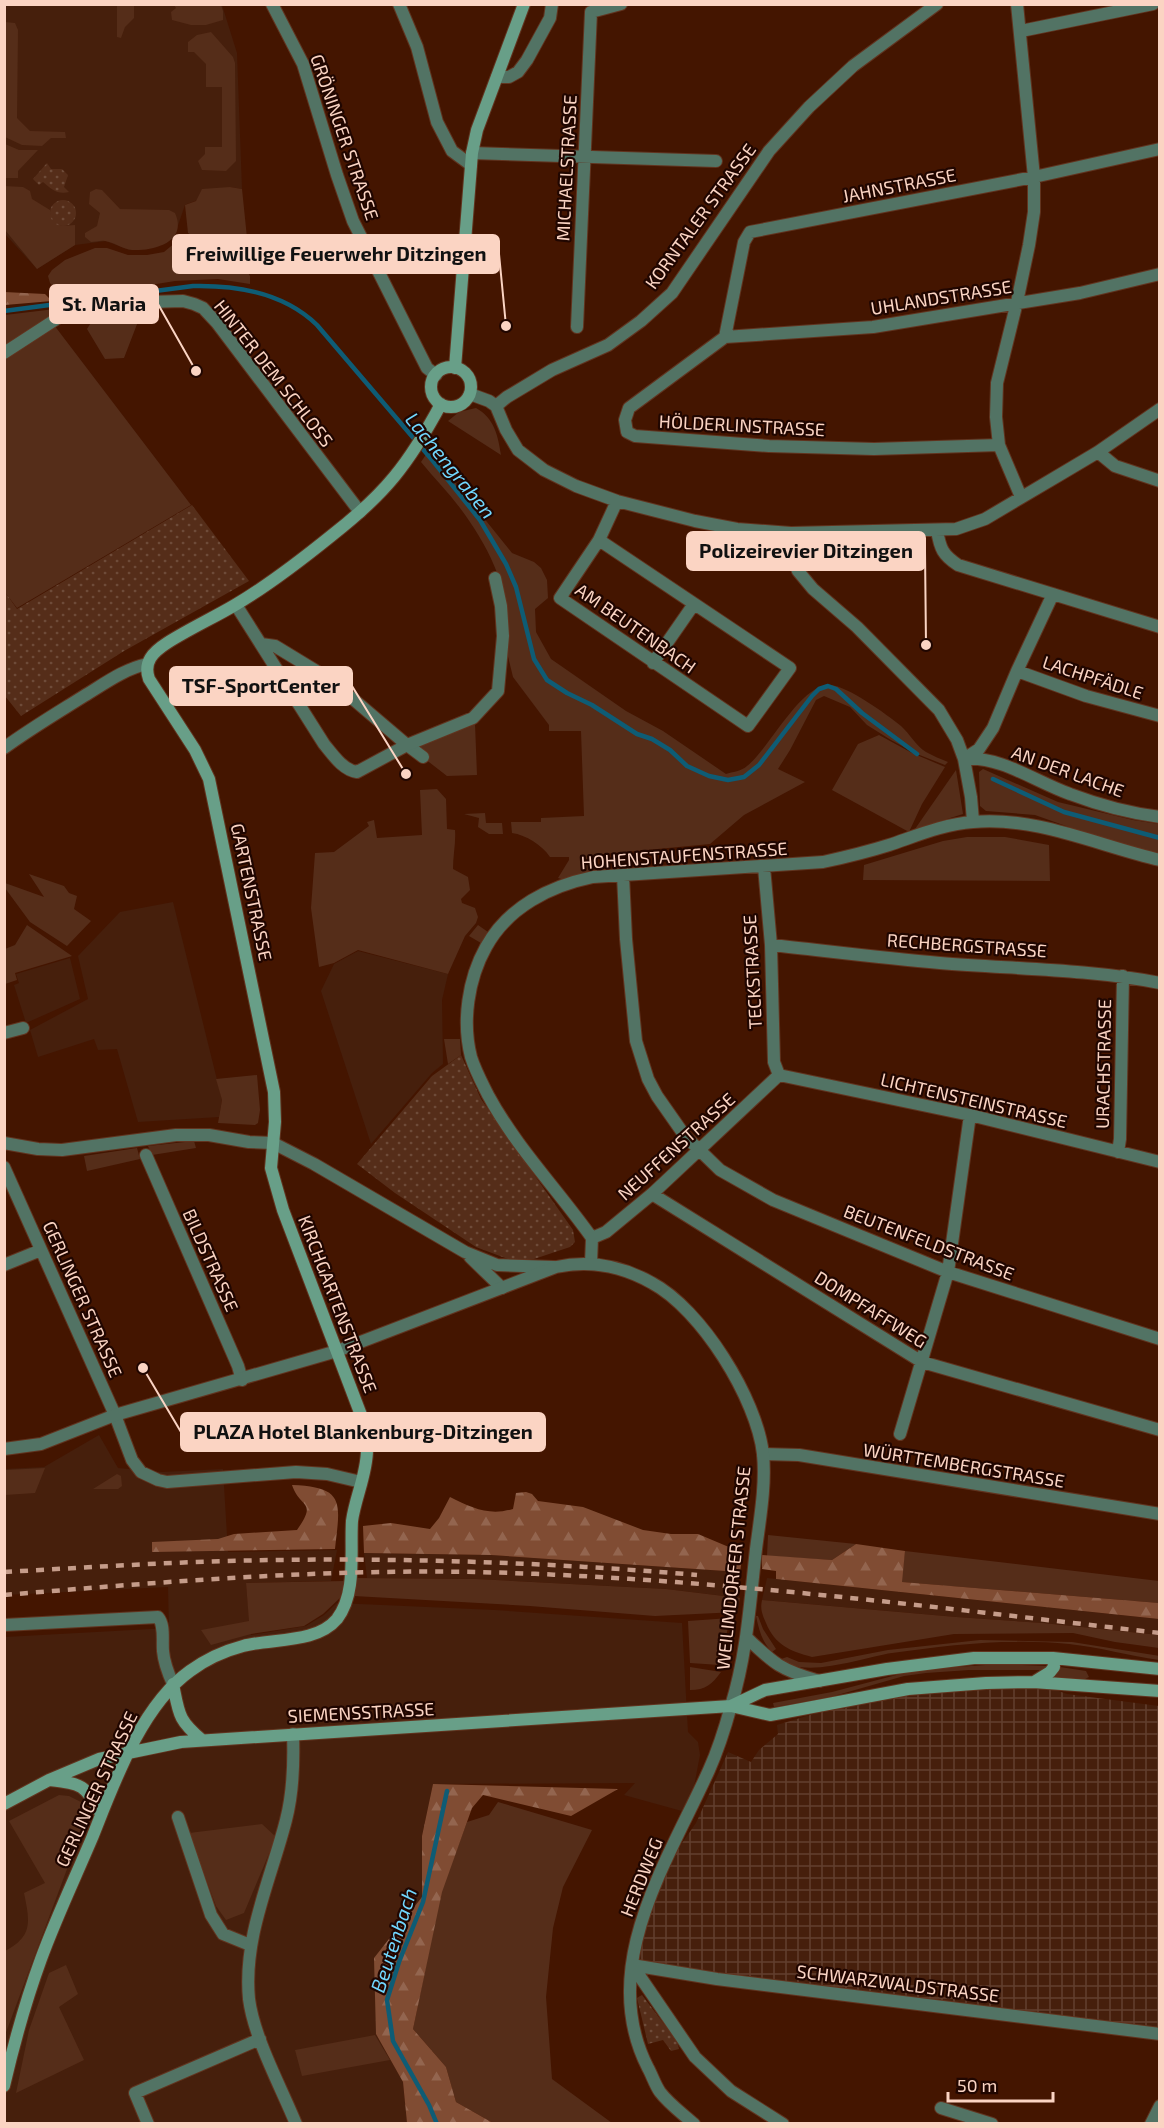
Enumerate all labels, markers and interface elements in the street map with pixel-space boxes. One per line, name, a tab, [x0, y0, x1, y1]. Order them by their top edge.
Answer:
street label: GRÖNINGER STRASSE	[306, 51, 384, 223]
street label: MICHAELSTRASSE	[551, 94, 581, 242]
street label: KORNTALER STRASSE	[640, 139, 760, 293]
street label: JAHNSTRASSE	[840, 163, 958, 207]
callout: Freiwillige Feuerwehr Ditzingen	[173, 235, 499, 273]
text: Freiwillige Feuerwehr Ditzingen	[186, 241, 487, 265]
street label: UHLANDSTRASSE	[869, 275, 1013, 319]
callout: St. Maria	[50, 285, 158, 323]
text: St. Maria	[62, 291, 146, 315]
street label: HINTER DEM SCHLOSS	[210, 295, 338, 451]
water label: Lachengraben	[401, 407, 501, 523]
street label: HÖLDERLINSTRASSE	[658, 410, 826, 440]
callout: Polizeirevier Ditzingen	[687, 532, 925, 570]
text: Polizeirevier Ditzingen	[699, 538, 913, 562]
street label: AM BEUTENBACH	[572, 578, 700, 678]
street label: LACHPFÄDLE	[1040, 650, 1146, 704]
callout: TSF-SportCenter	[170, 667, 352, 705]
text: TSF-SportCenter	[182, 673, 341, 697]
street label: AN DER LACHE	[1009, 741, 1127, 801]
street label: GARTENSTRASSE	[227, 821, 277, 963]
street label: HOHENSTAUFENSTRASSE	[580, 837, 788, 873]
street label: TECKSTRASSE	[738, 914, 766, 1030]
street label: RECHBERGSTRASSE	[886, 928, 1048, 962]
street label: URACHSTRASSE	[1091, 999, 1115, 1129]
street label: LICHTENSTEINSTRASSE	[879, 1068, 1069, 1132]
street label: NEUFFENSTRASSE	[613, 1088, 739, 1204]
street label: BEUTENFELDSTRASSE	[841, 1199, 1017, 1285]
street label: BILDSTRASSE	[179, 1205, 243, 1315]
street label: KIRCHGARTENSTRASSE	[294, 1212, 382, 1396]
street label: GERLINGER STRASSE	[39, 1217, 127, 1381]
street label: DOMPFAFFWEG	[811, 1266, 931, 1352]
callout: PLAZA Hotel Blankenburg-Ditzingen	[181, 1413, 545, 1451]
text: PLAZA Hotel Blankenburg-Ditzingen	[193, 1419, 533, 1443]
street label: WÜRTTEMBERGSTRASSE	[862, 1438, 1066, 1492]
street label: WEILIMDORFER STRASSE	[711, 1465, 755, 1671]
street label: SIEMENSSTRASSE	[287, 1697, 435, 1727]
street label: GERLINGER STRASSE	[50, 1708, 142, 1870]
street label: HERDWEG	[615, 1834, 667, 1920]
water label: Beutenbach	[365, 1885, 421, 1995]
street label: SCHWARZWALDSTRASSE	[796, 1960, 1000, 2006]
scale bar	[948, 2065, 1053, 2103]
text: 50 m	[957, 2074, 997, 2096]

